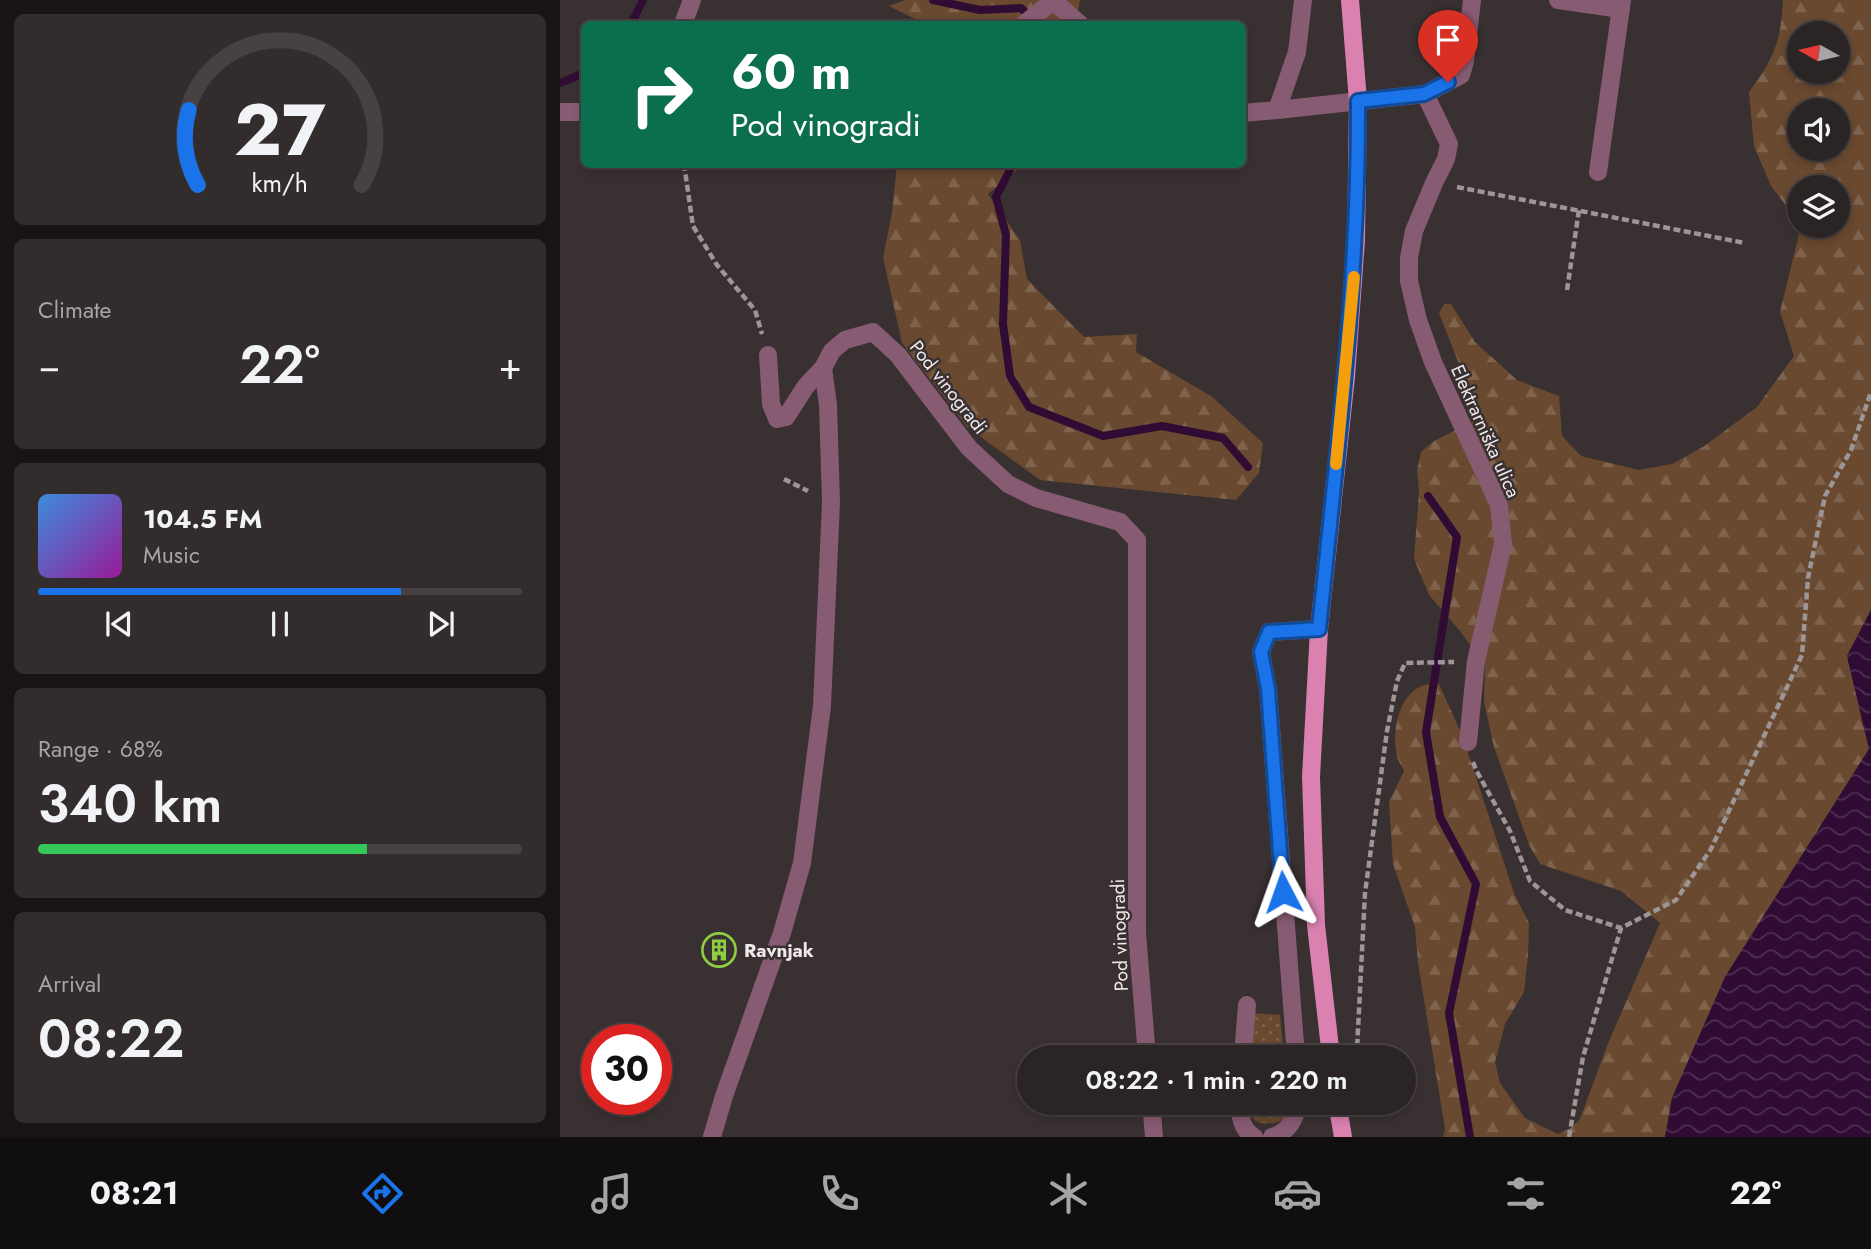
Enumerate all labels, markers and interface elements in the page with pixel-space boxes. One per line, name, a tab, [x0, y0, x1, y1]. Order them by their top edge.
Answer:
pin	[1418, 10, 1478, 82]
icon: arrive	[1429, 21, 1467, 59]
north arrow	[1787, 21, 1850, 84]
map controls	[1787, 21, 1850, 238]
text: 60 m	[731, 37, 851, 107]
icon: right	[616, 49, 707, 140]
text: 27	[234, 78, 326, 183]
button: sound	[1787, 98, 1850, 161]
text: Pod vinogradi	[731, 102, 921, 148]
text: km/h	[252, 165, 308, 201]
button: layers	[1787, 175, 1850, 238]
text: Climate	[38, 293, 111, 327]
text: 22°	[239, 327, 320, 403]
street label: Pod vinogradi	[903, 335, 994, 440]
text: −	[38, 338, 60, 393]
text: +	[499, 338, 522, 393]
street label: Elektrarniška ulica	[1444, 360, 1527, 502]
text: 104.5 FM	[143, 500, 262, 538]
text: Music	[143, 538, 200, 572]
icon: previous	[100, 605, 138, 643]
icon: pause	[261, 605, 299, 643]
icon: next	[422, 605, 460, 643]
text: Range · 68%	[38, 732, 163, 766]
text: 340 km	[38, 766, 222, 842]
position arrow	[1246, 855, 1320, 929]
street label: Pod vinogradi	[1104, 878, 1135, 992]
building icon: Ravnjak	[700, 931, 738, 969]
place label: Ravnjak	[744, 937, 814, 964]
text: Arrival	[38, 967, 101, 1001]
text: 08:22	[38, 1001, 185, 1077]
speed limit sign: 30	[581, 1024, 672, 1115]
text: 08:22 · 1 min · 220 m	[1085, 1061, 1348, 1099]
icon: directions	[358, 1169, 407, 1218]
icon: music	[587, 1169, 636, 1218]
icon: phone	[815, 1169, 864, 1218]
icon: climate	[1044, 1169, 1093, 1218]
icon: car	[1273, 1169, 1322, 1218]
icon: filters	[1501, 1169, 1550, 1218]
text: 08:21	[90, 1170, 179, 1216]
text: 22°	[1730, 1170, 1781, 1216]

